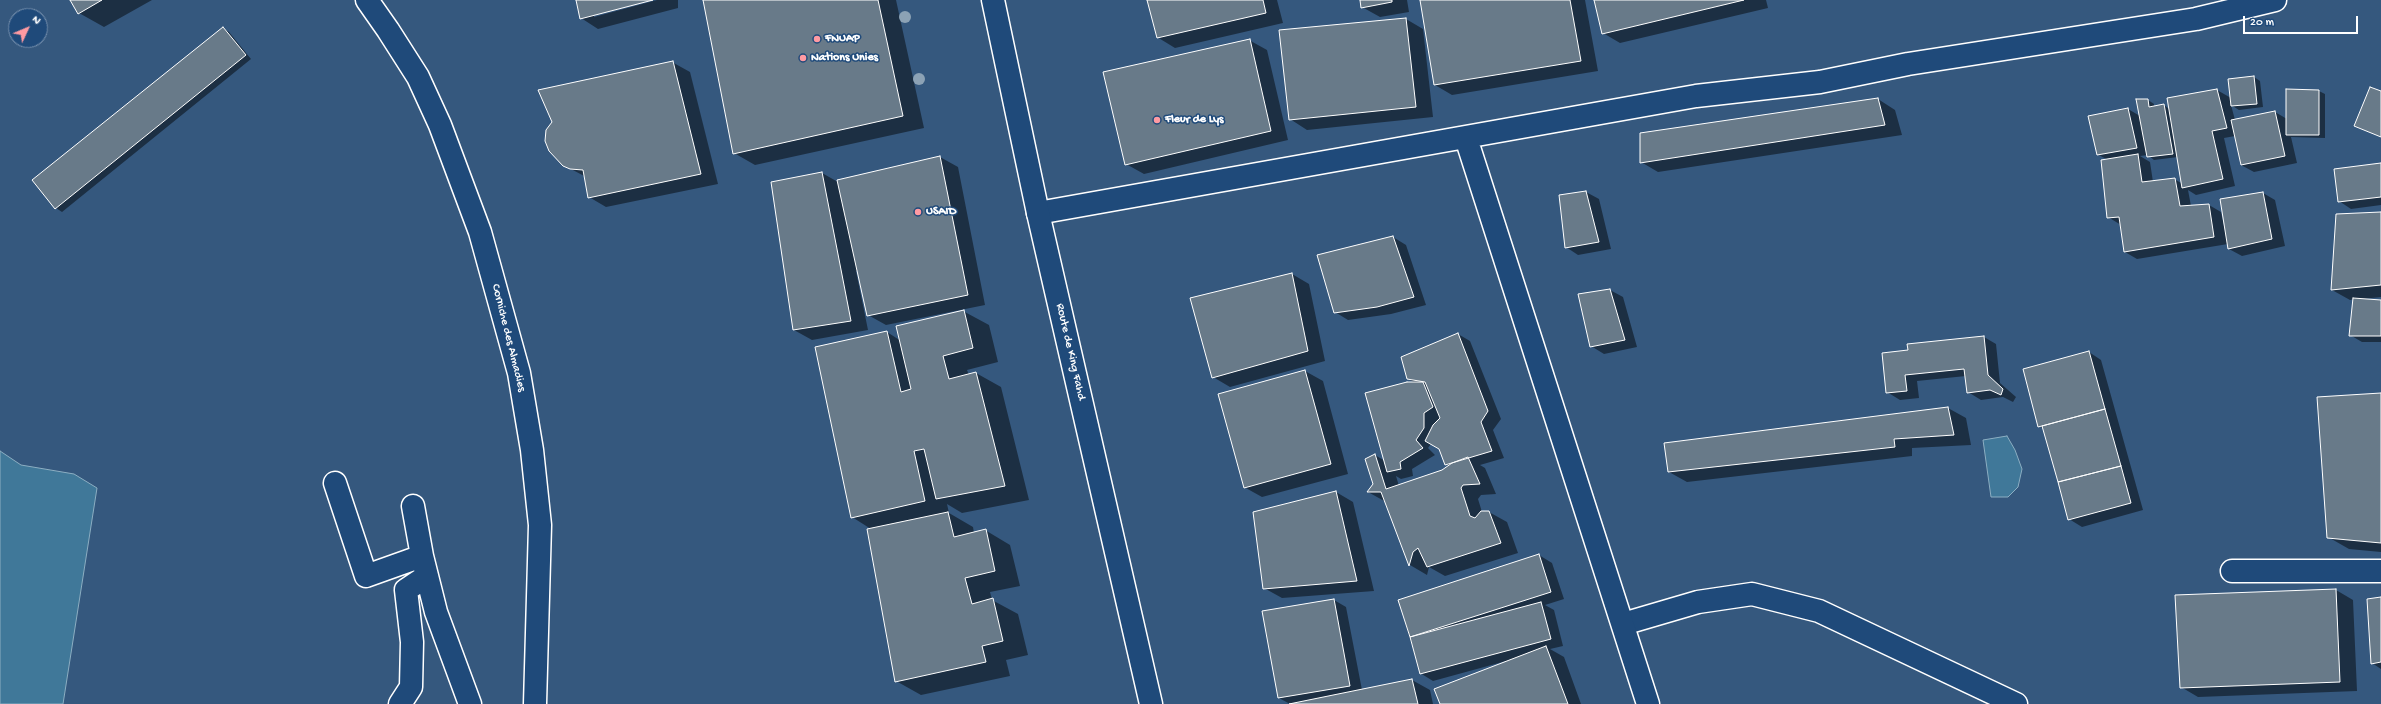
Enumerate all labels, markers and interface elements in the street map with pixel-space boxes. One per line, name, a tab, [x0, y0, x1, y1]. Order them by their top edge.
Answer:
north arrow	[8, 8, 48, 48]
scale bar	[2245, 8, 2360, 34]
text: N	[29, 14, 43, 27]
text: 20 m	[2250, 16, 2274, 30]
place label: FNUAP	[825, 32, 860, 46]
marker: FNUAP	[812, 34, 822, 44]
place label: Nations Unies	[811, 51, 878, 65]
marker: Nations Unies	[798, 53, 808, 63]
place label: Fleur de Lys	[1165, 113, 1223, 127]
marker: Fleur de Lys	[1152, 115, 1162, 125]
place label: USAID	[926, 205, 956, 219]
marker: USAID	[913, 207, 923, 217]
street label: Corniche des Almadies	[488, 283, 528, 393]
street label: Route de King Fahd	[1052, 302, 1088, 402]

